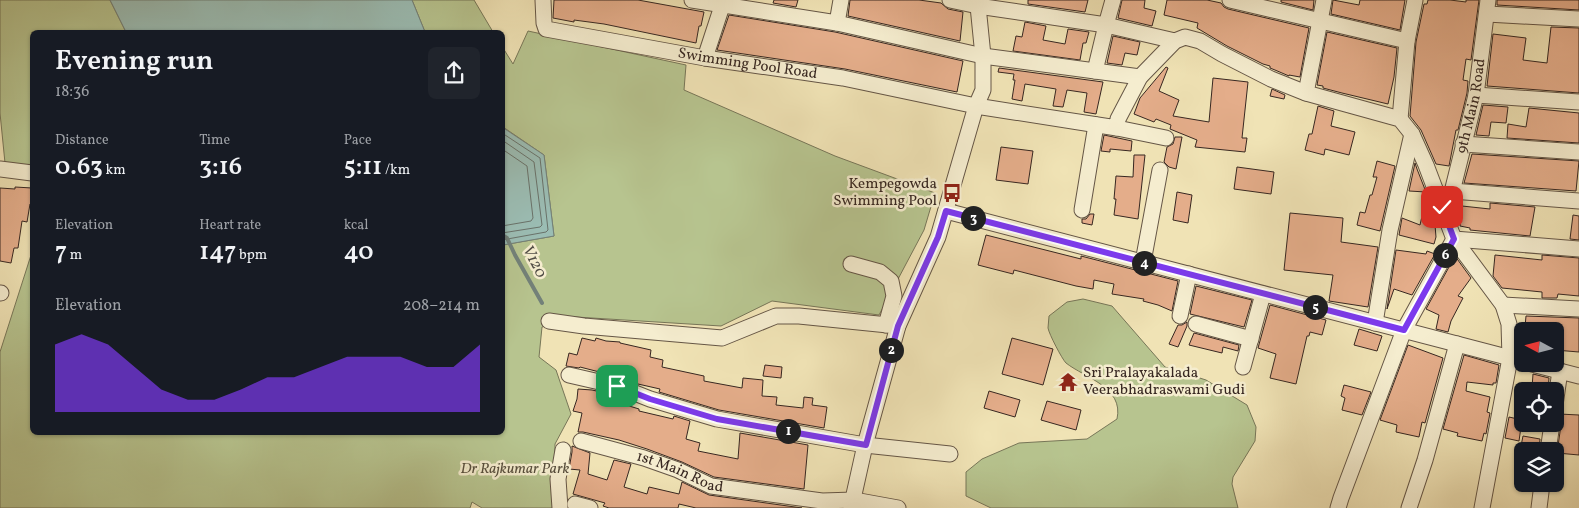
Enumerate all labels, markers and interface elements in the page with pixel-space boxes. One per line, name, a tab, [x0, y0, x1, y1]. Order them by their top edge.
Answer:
text: Evening run	[55, 42, 214, 81]
street label: Swimming Pool Road	[676, 43, 819, 85]
button: share	[428, 47, 480, 99]
street label: 9th Main Road	[1451, 57, 1491, 156]
text: 18:36	[55, 81, 89, 103]
text: Distance	[55, 131, 109, 150]
text: Time	[199, 131, 230, 150]
text: Pace	[344, 131, 372, 150]
text: 0.63	[55, 150, 103, 185]
text: 3:16	[199, 150, 242, 185]
text: 5:11	[344, 150, 382, 185]
text: km	[103, 161, 126, 180]
text: /km	[382, 161, 410, 180]
place label: Kempegowda Swimming Pool	[833, 174, 937, 212]
bus stop icon: Kempegowda Swimming Pool	[941, 182, 963, 204]
pin	[1421, 186, 1463, 228]
icon: check	[1428, 193, 1456, 221]
pin: 3	[960, 206, 986, 230]
text: 3	[970, 209, 977, 228]
text: Elevation	[55, 216, 113, 235]
text: Heart rate	[199, 216, 261, 235]
text: kcal	[344, 216, 369, 235]
text: 7	[55, 235, 67, 270]
text: 147	[199, 235, 236, 270]
text: 40	[344, 235, 373, 270]
water label: V120	[516, 242, 552, 282]
pin: 6	[1432, 242, 1458, 268]
text: m	[67, 246, 82, 265]
text: bpm	[236, 246, 267, 265]
text: 6	[1442, 246, 1449, 265]
pin: 4	[1132, 250, 1156, 276]
text: 4	[1140, 254, 1149, 273]
pin: 5	[1302, 294, 1328, 320]
text: Elevation	[55, 295, 122, 317]
text: 208–214 m	[403, 295, 480, 317]
text: 5	[1312, 298, 1319, 317]
north arrow	[1514, 322, 1564, 372]
map controls	[1514, 322, 1564, 492]
pin: 2	[878, 338, 904, 362]
text: 2	[888, 341, 895, 360]
place label: Sri Pralayakalada Veerabhadraswami Gudi	[1083, 363, 1245, 401]
pin	[596, 365, 638, 407]
temple icon: Sri Pralayakalada Veerabhadraswami Gudi	[1057, 371, 1079, 393]
icon: arrive	[603, 372, 631, 400]
button: locate	[1514, 382, 1564, 432]
pin: 1	[776, 418, 800, 444]
text: 1	[786, 422, 791, 441]
button: layers	[1514, 442, 1564, 492]
street label: 1st Main Road	[634, 446, 725, 498]
park label: Dr Rajkumar Park	[461, 459, 570, 480]

